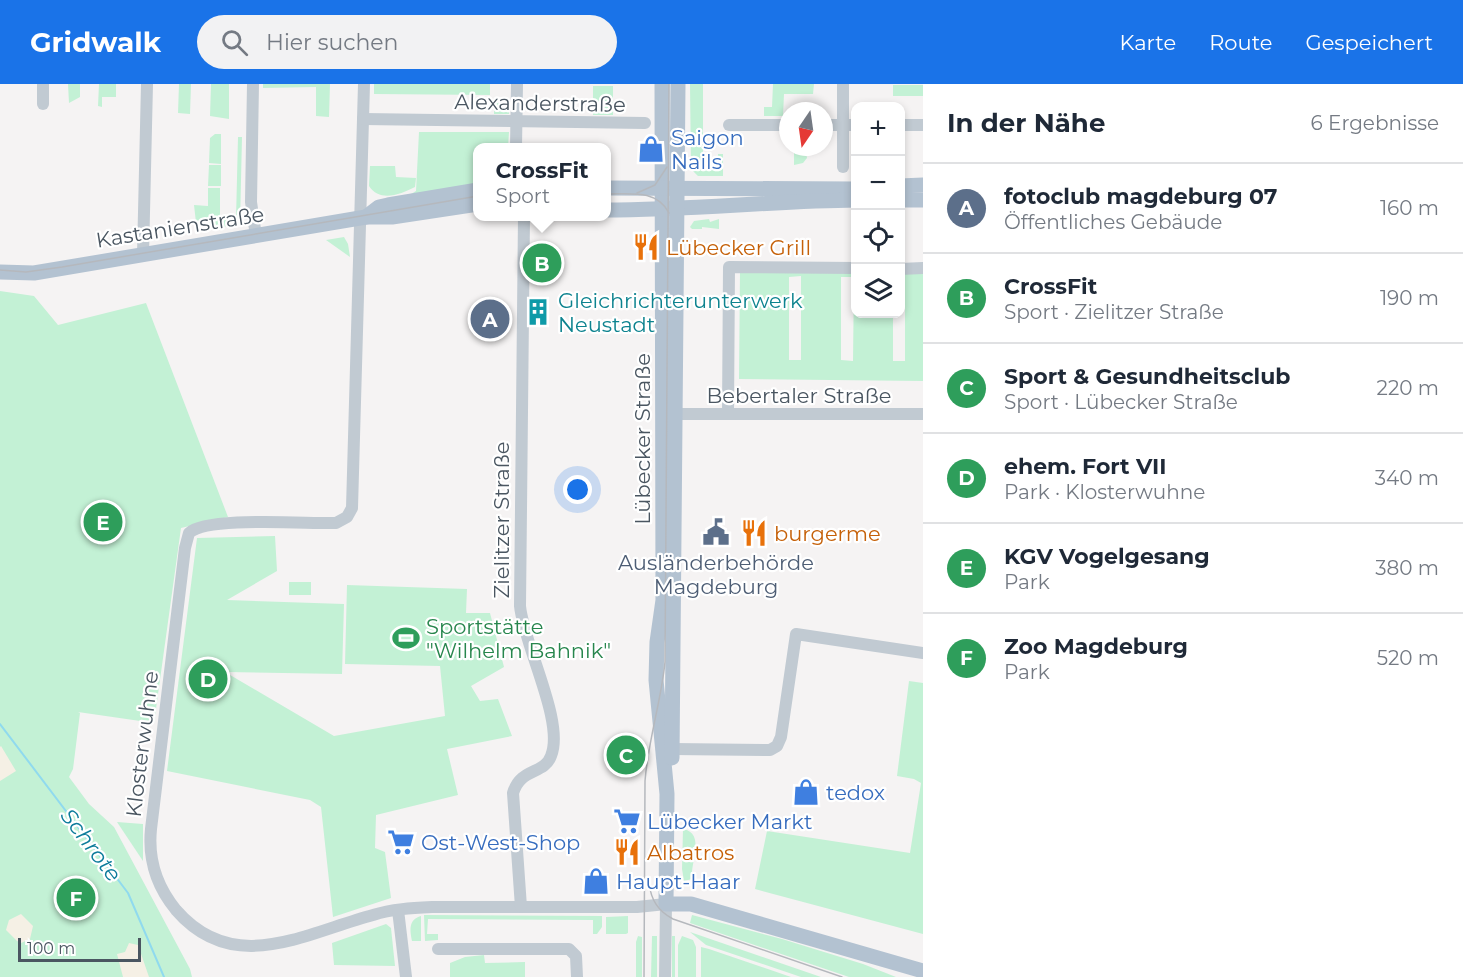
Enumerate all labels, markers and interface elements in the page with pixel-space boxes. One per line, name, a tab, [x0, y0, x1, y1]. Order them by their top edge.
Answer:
search box	[197, 15, 617, 69]
text: Gridwalk	[30, 25, 161, 59]
icon: search	[218, 26, 251, 59]
text: Hier suchen	[266, 29, 398, 56]
text: Karte	[1120, 30, 1176, 55]
text: Route	[1209, 30, 1272, 55]
text: Gespeichert	[1305, 30, 1433, 55]
street label: Alexanderstraße	[454, 89, 626, 117]
north arrow	[779, 102, 833, 156]
map controls	[851, 102, 905, 318]
button: +	[851, 102, 905, 156]
text: In der Nähe	[947, 107, 1105, 139]
text: 6 Ergebnisse	[1311, 111, 1439, 135]
place label: Saigon Nails	[671, 125, 744, 174]
shop icon: Saigon Nails	[636, 134, 666, 164]
popup	[473, 143, 611, 221]
button: −	[851, 156, 905, 210]
text: CrossFit	[495, 157, 589, 184]
text: fotoclub magdeburg 07	[1004, 183, 1277, 210]
text: Sport	[495, 184, 550, 208]
text: A	[959, 196, 974, 220]
text: 160 m	[1380, 196, 1439, 220]
street label: Kastanienstraße	[94, 201, 266, 253]
button: locate	[851, 210, 905, 264]
text: Öffentliches Gebäude	[1004, 210, 1222, 234]
restaurant icon: Lübecker Grill	[631, 232, 661, 262]
place label: Lübecker Grill	[666, 235, 811, 260]
pin: B	[522, 240, 562, 285]
button: layers	[851, 264, 905, 318]
text: CrossFit	[1004, 273, 1097, 300]
text: B	[959, 286, 974, 310]
text: 190 m	[1380, 286, 1439, 310]
place label: Gleichrichterunterwerk Neustadt	[558, 288, 803, 337]
pin: A	[470, 296, 510, 342]
building icon: Gleichrichterunterwerk Neustadt	[523, 297, 553, 327]
text: Sport · Zielitzer Straße	[1004, 300, 1224, 324]
street label: Lübecker Straße	[630, 353, 655, 525]
text: Sport & Gesundheitsclub	[1004, 363, 1291, 390]
text: C	[959, 376, 974, 400]
text: 220 m	[1377, 376, 1439, 400]
street label: Bebertaler Straße	[706, 383, 892, 408]
text: Sport · Lübecker Straße	[1004, 390, 1238, 414]
street label: Zielitzer Straße	[489, 442, 514, 598]
text: ehem. Fort VII	[1004, 453, 1166, 480]
text: D	[958, 466, 975, 490]
text: 340 m	[1375, 466, 1439, 490]
your location	[563, 475, 592, 504]
text: Park · Klosterwuhne	[1004, 480, 1205, 504]
pin: E	[84, 500, 122, 544]
public building icon: Ausländerbehörde Magdeburg	[701, 517, 731, 547]
restaurant icon: burgerme	[739, 518, 769, 548]
place label: burgerme	[774, 521, 881, 546]
text: KGV Vogelgesang	[1004, 543, 1210, 570]
place label: Ausländerbehörde Magdeburg	[618, 550, 814, 599]
text: E	[960, 556, 973, 580]
text: 380 m	[1375, 556, 1439, 580]
text: Park	[1004, 570, 1050, 594]
place label: Sportstätte "Wilhelm Bahnik"	[426, 614, 611, 663]
sports icon: Sportstätte "Wilhelm Bahnik"	[391, 623, 421, 653]
text: Zoo Magdeburg	[1004, 633, 1188, 660]
text: F	[960, 646, 973, 670]
text: 520 m	[1377, 646, 1439, 670]
pin: D	[188, 656, 228, 702]
text: Park	[1004, 660, 1050, 684]
street label: Klosterwuhne	[121, 669, 163, 819]
pin: C	[606, 732, 646, 778]
shop icon: tedox	[791, 777, 821, 807]
place label: tedox	[826, 780, 885, 805]
water label: Schrote	[55, 803, 127, 887]
supermarket icon: Lübecker Markt	[612, 806, 642, 836]
place label: Lübecker Markt	[647, 809, 812, 834]
supermarket icon: Ost-West-Shop	[386, 827, 416, 857]
place label: Ost-West-Shop	[421, 830, 580, 855]
restaurant icon: Albatros	[612, 837, 642, 867]
place label: Albatros	[647, 840, 734, 865]
shop icon: Haupt-Haar	[581, 866, 611, 896]
place label: Haupt-Haar	[616, 869, 740, 894]
pin: F	[56, 876, 96, 920]
scale bar	[18, 935, 141, 962]
text: 100 m	[27, 939, 75, 958]

